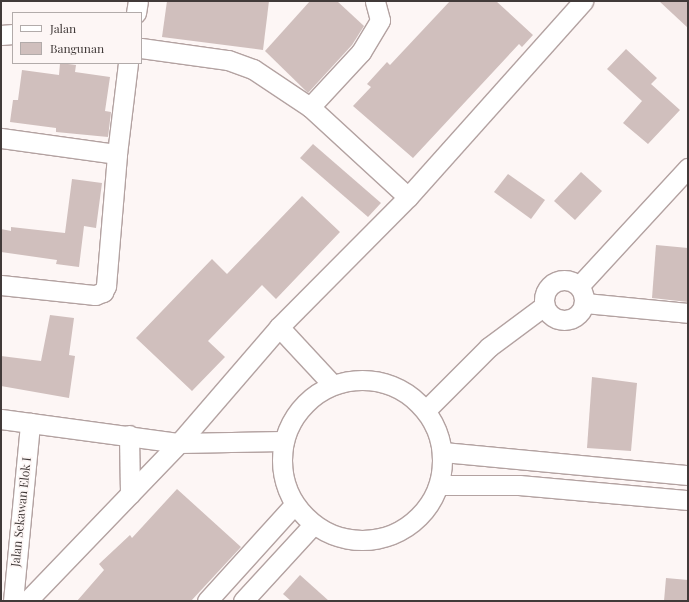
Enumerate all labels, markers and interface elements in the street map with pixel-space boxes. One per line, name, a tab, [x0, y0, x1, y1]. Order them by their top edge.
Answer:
legend	[12, 12, 142, 64]
text: Jalan	[50, 20, 76, 36]
text: Bangunan	[50, 40, 104, 56]
street label: Jalan Sekawan Elok I	[8, 456, 34, 568]

